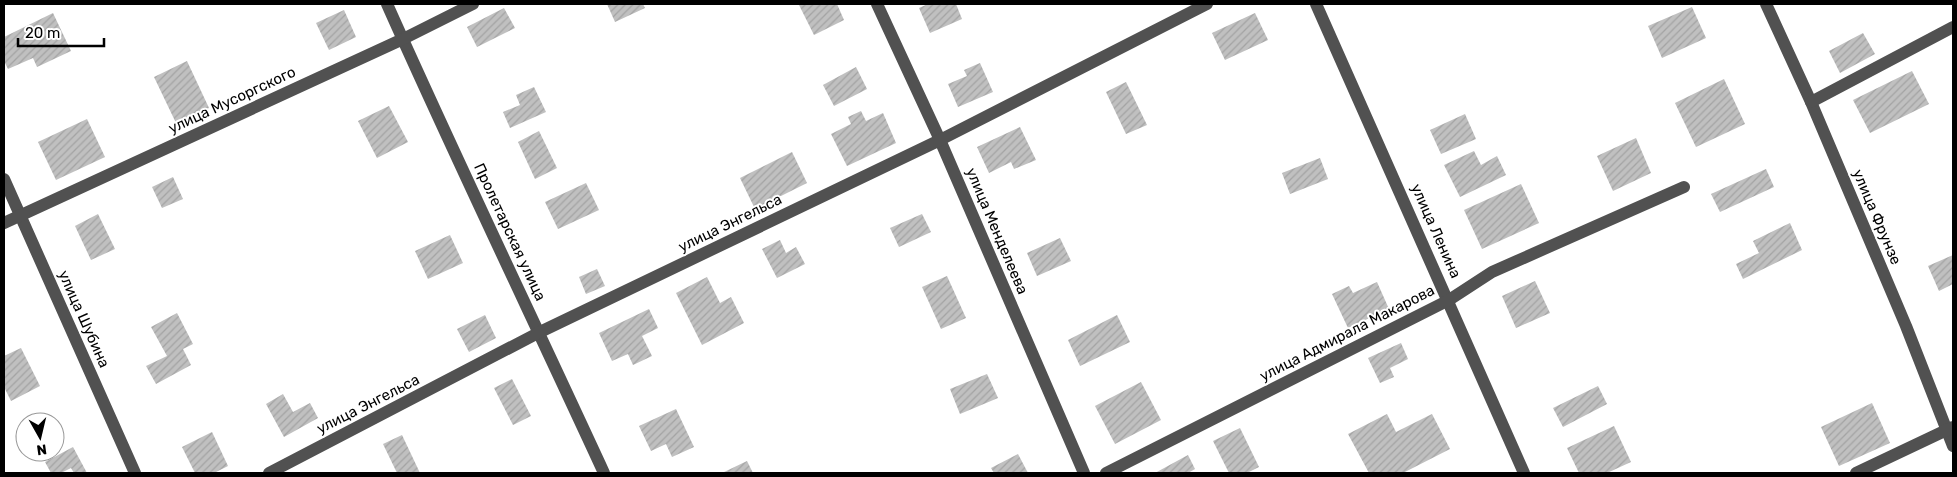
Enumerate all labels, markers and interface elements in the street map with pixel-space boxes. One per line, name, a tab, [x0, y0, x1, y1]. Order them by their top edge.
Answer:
scale bar	[18, 15, 104, 47]
text: 20 m	[25, 24, 60, 42]
street label: улица Мусоргского	[166, 63, 298, 137]
street label: Пролетарская улица	[470, 160, 550, 304]
street label: улица Менделеева	[962, 165, 1032, 297]
street label: улица Фрунзе	[1849, 167, 1905, 267]
street label: улица Ленина	[1407, 181, 1465, 281]
street label: улица Энгельса	[675, 190, 785, 256]
street label: улица Шубина	[54, 268, 114, 370]
street label: улица Адмирала Макарова	[1257, 281, 1437, 385]
street label: улица Энгельса	[314, 370, 422, 438]
north arrow	[15, 412, 65, 462]
text: N	[36, 440, 48, 458]

